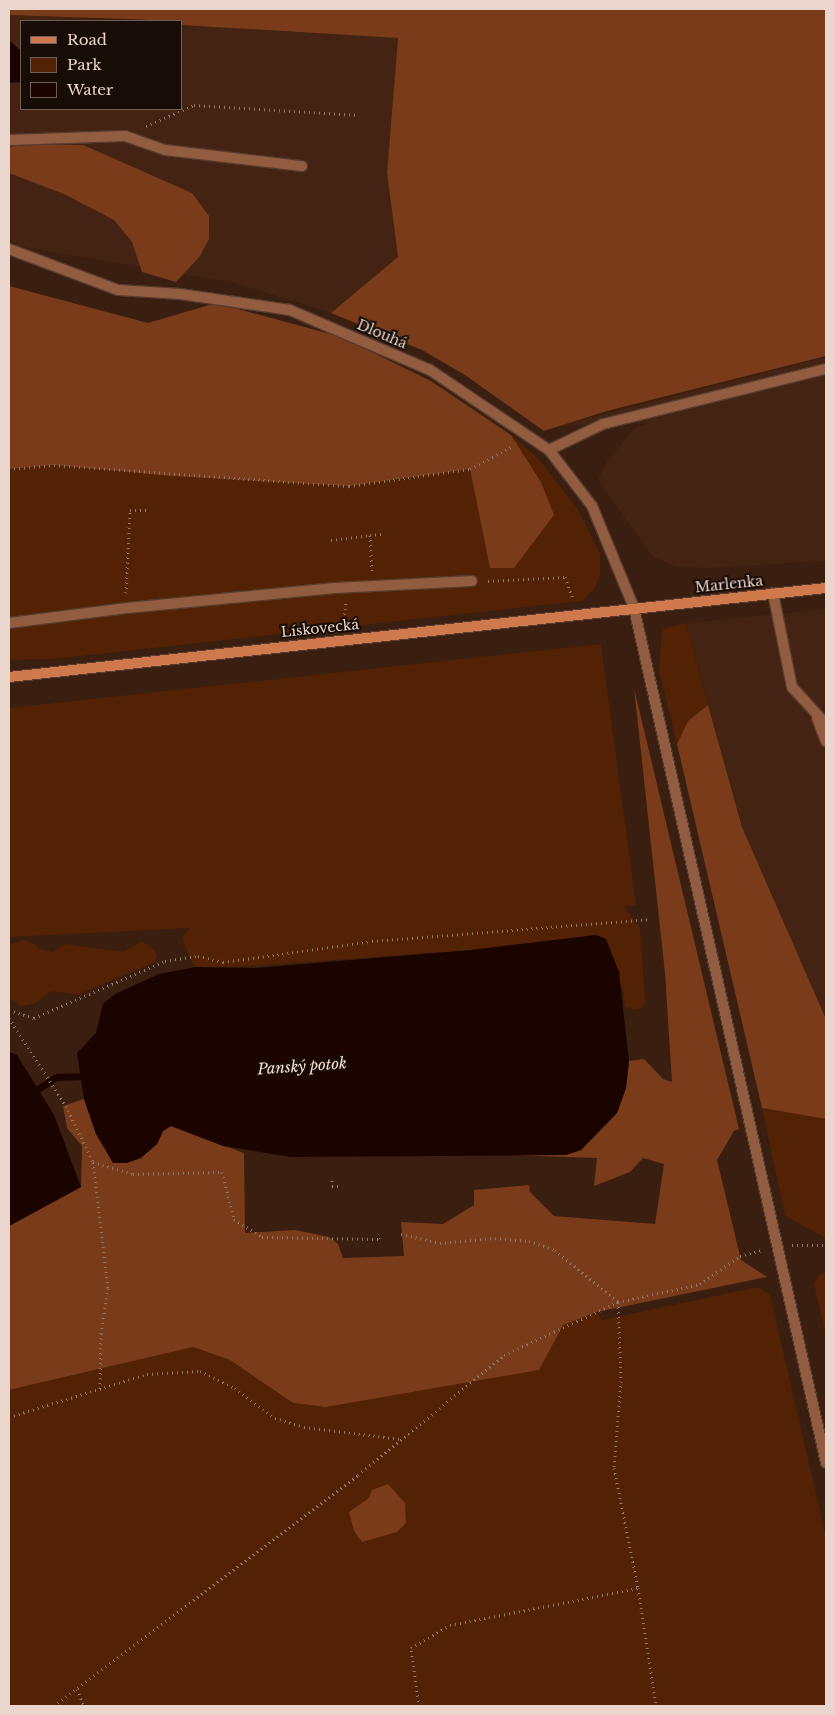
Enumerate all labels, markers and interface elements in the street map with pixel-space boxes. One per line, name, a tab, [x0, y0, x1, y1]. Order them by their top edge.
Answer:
legend	[20, 20, 182, 110]
text: Road	[67, 30, 107, 49]
text: Park	[67, 55, 102, 74]
text: Water	[67, 80, 113, 99]
street label: Dlouhá	[354, 316, 410, 352]
street label: Marlenka	[694, 572, 764, 596]
street label: Lískovecká	[280, 616, 360, 640]
water label: Panský potok	[256, 1054, 348, 1078]

